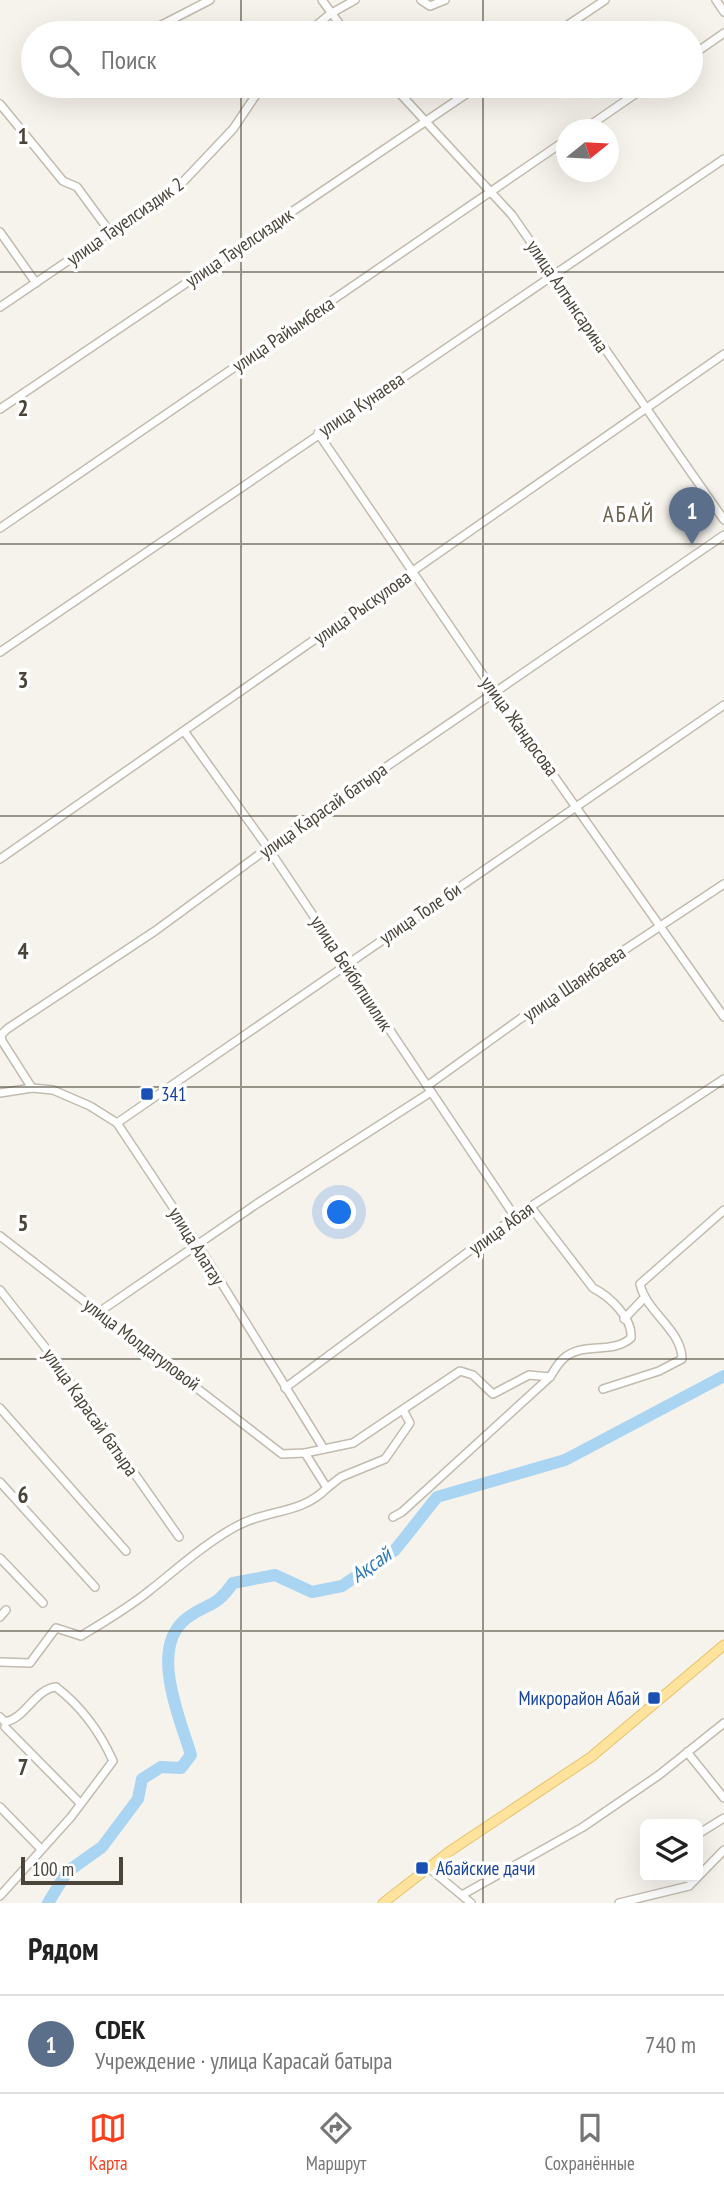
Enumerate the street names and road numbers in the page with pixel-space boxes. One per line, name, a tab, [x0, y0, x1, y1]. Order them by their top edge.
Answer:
street label: улица Тауелсиздик 2	[62, 172, 188, 270]
street label: улица Тауелсиздик	[180, 202, 298, 292]
street label: улица Алтынсарина	[522, 235, 614, 357]
street label: улица Райымбека	[227, 291, 339, 377]
street label: улица Кунаева	[314, 367, 408, 441]
street label: улица Рыскулова	[309, 565, 415, 649]
street label: улица Жандосова	[476, 671, 564, 781]
street label: улица Карасай батыра	[254, 757, 392, 863]
street label: улица Толе би	[375, 877, 465, 949]
street label: улица Бейбитшилик	[306, 911, 399, 1036]
street label: улица Шаянбаева	[518, 940, 630, 1026]
street label: улица Абая	[464, 1196, 538, 1260]
street label: улица Алатау	[164, 1203, 231, 1290]
street label: улица Молдагуловой	[79, 1292, 205, 1396]
street label: улица Карасай батыра	[38, 1343, 144, 1481]

